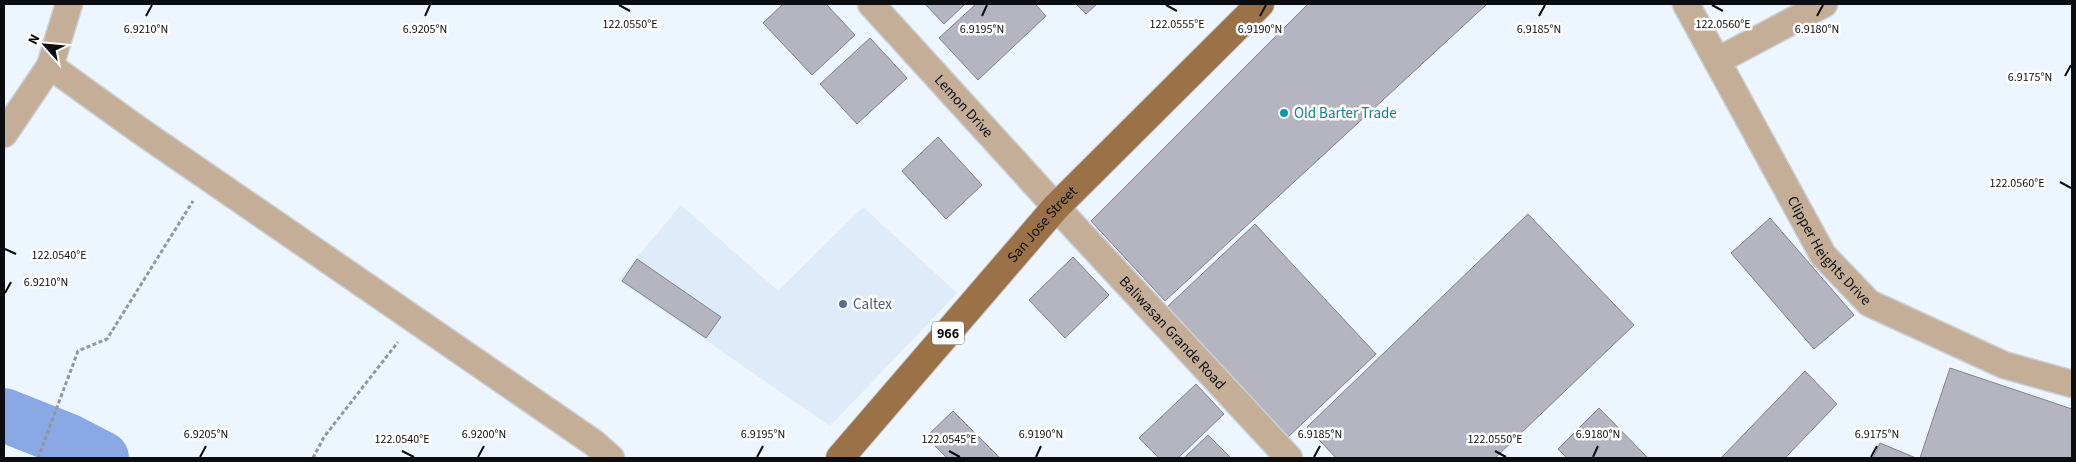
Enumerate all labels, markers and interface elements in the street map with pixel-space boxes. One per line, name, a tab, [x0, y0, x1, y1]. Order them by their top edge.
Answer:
text: 122.0550°E	[602, 16, 658, 33]
text: 122.0555°E	[1149, 16, 1205, 33]
text: 122.0560°E	[1695, 16, 1751, 33]
north arrow	[20, 20, 70, 70]
text: 6.9210°N	[124, 21, 168, 38]
text: 6.9205°N	[403, 21, 447, 38]
text: 6.9195°N	[960, 21, 1004, 38]
text: 6.9190°N	[1238, 21, 1282, 38]
text: 6.9185°N	[1517, 21, 1561, 38]
text: 6.9180°N	[1795, 21, 1839, 38]
text: N	[23, 31, 45, 48]
text: 6.9175°N	[2008, 69, 2052, 86]
street label: Lemon Drive	[929, 70, 998, 143]
place label: Old Barter Trade	[1294, 103, 1397, 124]
marker: Old Barter Trade	[1278, 107, 1290, 119]
text: 122.0560°E	[1989, 175, 2045, 192]
street label: San Jose Street	[1003, 181, 1082, 268]
street label: Clipper Heights Drive	[1782, 192, 1876, 310]
text: 122.0540°E	[31, 247, 87, 264]
street label: Baliwasan Grande Road	[1114, 271, 1230, 394]
text: 6.9210°N	[24, 274, 68, 291]
place label: Caltex	[853, 294, 892, 315]
marker: Caltex	[837, 298, 849, 310]
road number: 966	[932, 322, 964, 344]
text: 6.9205°N	[184, 426, 228, 443]
text: 6.9200°N	[462, 426, 506, 443]
text: 6.9195°N	[741, 426, 785, 443]
text: 6.9190°N	[1019, 426, 1063, 443]
text: 6.9185°N	[1298, 426, 1342, 443]
text: 6.9180°N	[1576, 426, 1620, 443]
text: 6.9175°N	[1855, 426, 1899, 443]
text: 122.0540°E	[374, 431, 430, 448]
text: 122.0545°E	[921, 431, 977, 448]
text: 122.0550°E	[1467, 431, 1523, 448]

